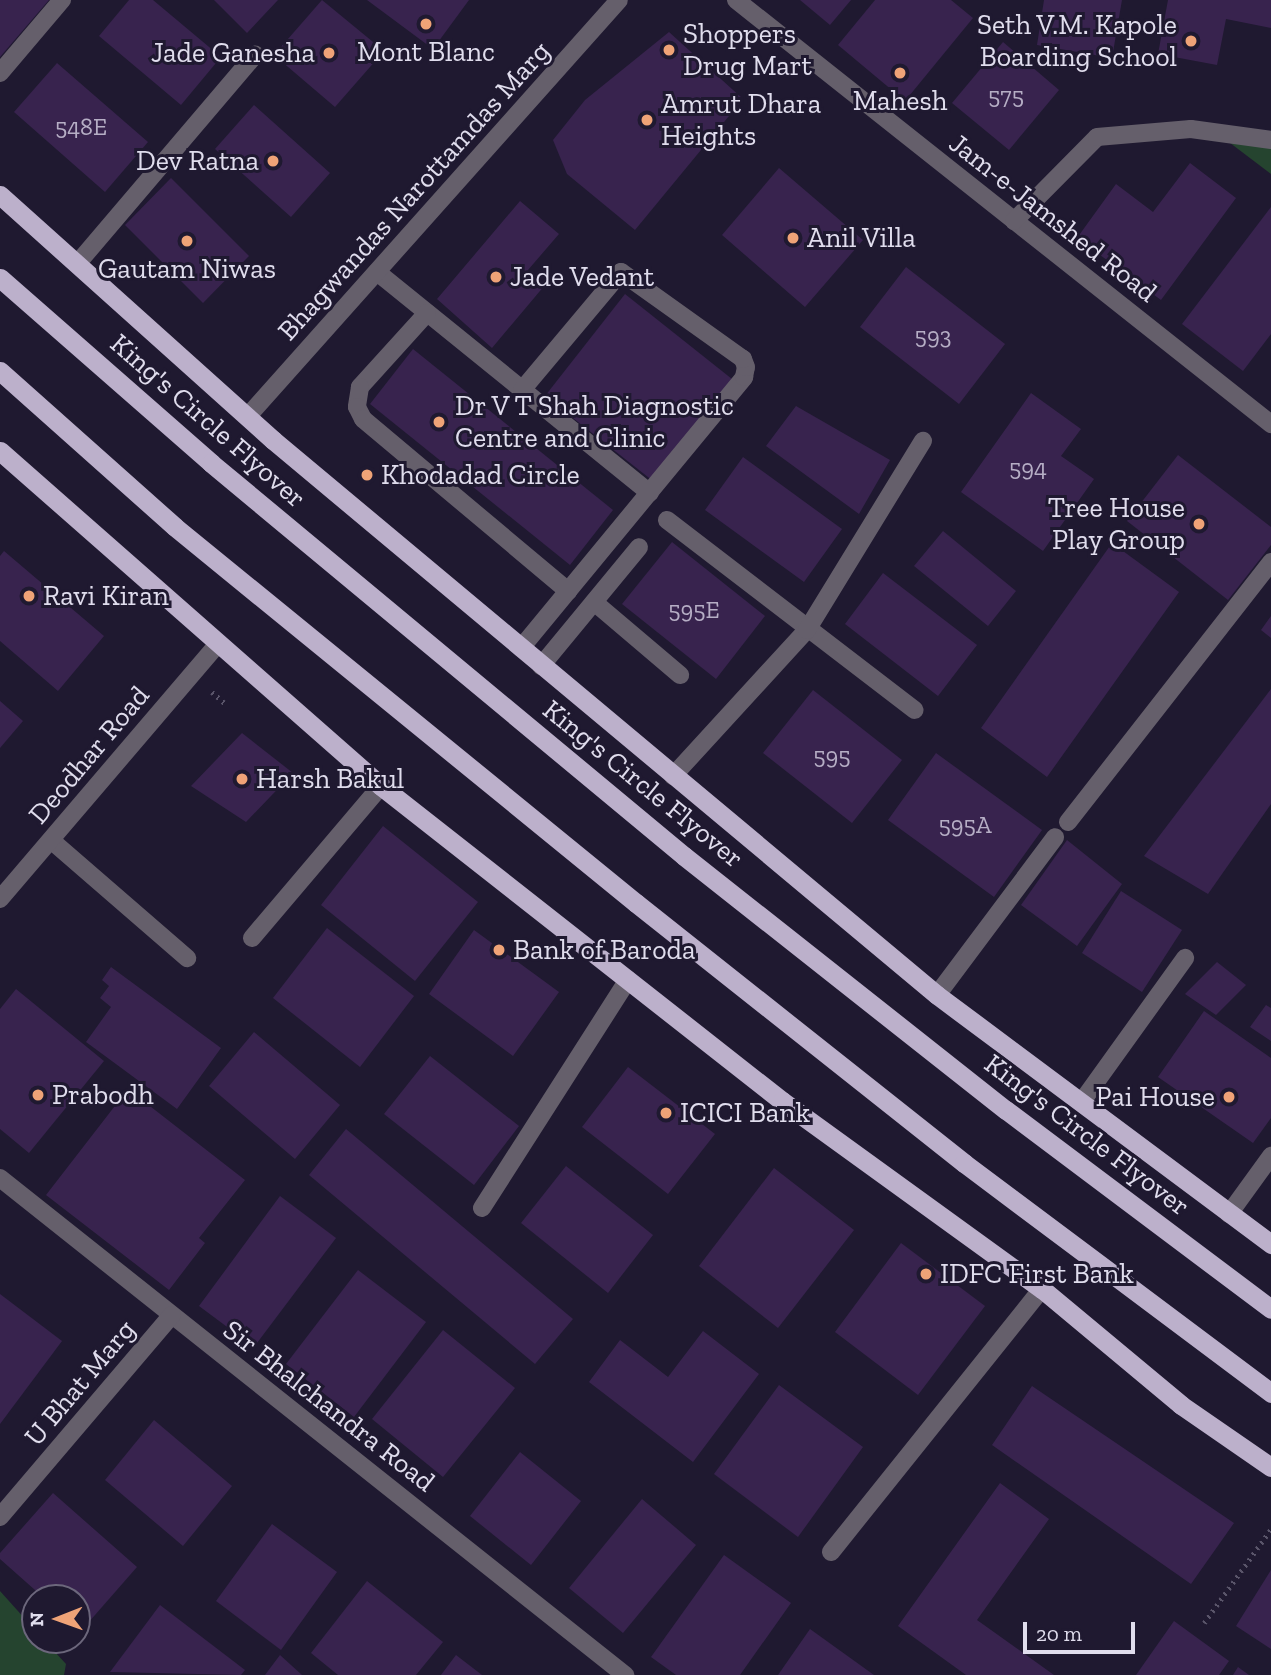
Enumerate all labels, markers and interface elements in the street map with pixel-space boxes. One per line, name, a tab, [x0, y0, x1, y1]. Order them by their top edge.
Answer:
place label: Seth V.M. Kapole Boarding School	[976, 8, 1177, 74]
marker: Mont Blanc	[418, 16, 434, 32]
place label: Shoppers Drug Mart	[683, 17, 812, 83]
marker: Seth V.M. Kapole Boarding School	[1183, 33, 1199, 49]
street label: Bhagwandas Narottamdas Marg	[271, 35, 557, 347]
place label: Mont Blanc	[357, 35, 495, 69]
place label: Jade Ganesha	[151, 36, 315, 70]
marker: Shoppers Drug Mart	[661, 42, 677, 58]
marker: Jade Ganesha	[321, 45, 337, 61]
marker: Mahesh	[892, 65, 908, 81]
house number: 575	[988, 82, 1024, 110]
place label: Mahesh	[853, 84, 947, 118]
place label: Amrut Dhara Heights	[661, 87, 821, 153]
marker: Amrut Dhara Heights	[639, 112, 655, 128]
house number: 548E	[55, 113, 107, 141]
street label: Jam-e-Jamshed Road	[942, 126, 1164, 310]
place label: Dev Ratna	[135, 144, 259, 178]
marker: Dev Ratna	[265, 153, 281, 169]
place label: Anil Villa	[807, 221, 917, 255]
marker: Anil Villa	[785, 230, 801, 246]
marker: Gautam Niwas	[179, 233, 195, 249]
place label: Gautam Niwas	[98, 252, 276, 286]
place label: Jade Vedant	[510, 260, 655, 294]
marker: Jade Vedant	[488, 269, 504, 285]
house number: 593	[915, 322, 951, 350]
street label: King's Circle Flyover	[103, 327, 313, 515]
place label: Dr V T Shah Diagnostic Centre and Clinic	[455, 389, 738, 455]
marker: Dr V T Shah Diagnostic Centre and Clinic	[429, 412, 449, 432]
house number: 594	[1009, 454, 1047, 482]
place label: Khodadad Circle	[381, 458, 580, 492]
marker: Khodadad Circle	[359, 467, 375, 483]
place label: Tree House Play Group	[1048, 491, 1185, 557]
marker: Tree House Play Group	[1191, 516, 1207, 532]
place label: Ravi Kiran	[43, 579, 169, 613]
marker: Ravi Kiran	[21, 588, 37, 604]
house number: 595E	[668, 596, 720, 624]
street label: Deodhar Road	[21, 679, 157, 831]
street label: King's Circle Flyover	[536, 693, 750, 875]
house number: 595	[813, 742, 851, 770]
place label: Harsh Bakul	[256, 762, 405, 796]
marker: Harsh Bakul	[234, 771, 250, 787]
house number: 595A	[939, 811, 991, 839]
place label: Bank of Baroda	[513, 933, 696, 967]
marker: Bank of Baroda	[491, 942, 507, 958]
street label: King's Circle Flyover	[978, 1047, 1196, 1223]
place label: Prabodh	[52, 1078, 154, 1112]
place label: Pai House	[1095, 1080, 1215, 1114]
marker: Prabodh	[30, 1087, 46, 1103]
marker: Pai House	[1221, 1089, 1237, 1105]
place label: ICICI Bank	[680, 1096, 810, 1130]
marker: ICICI Bank	[658, 1105, 674, 1121]
place label: IDFC First Bank	[940, 1257, 1134, 1291]
marker: IDFC First Bank	[918, 1266, 934, 1282]
street label: U Bhat Marg	[18, 1313, 142, 1453]
street label: Sir Bhalchandra Road	[216, 1313, 442, 1499]
north arrow	[21, 1584, 91, 1654]
scale bar	[1026, 1608, 1138, 1652]
text: N	[25, 1612, 48, 1627]
text: 20 m	[1036, 1621, 1082, 1646]

